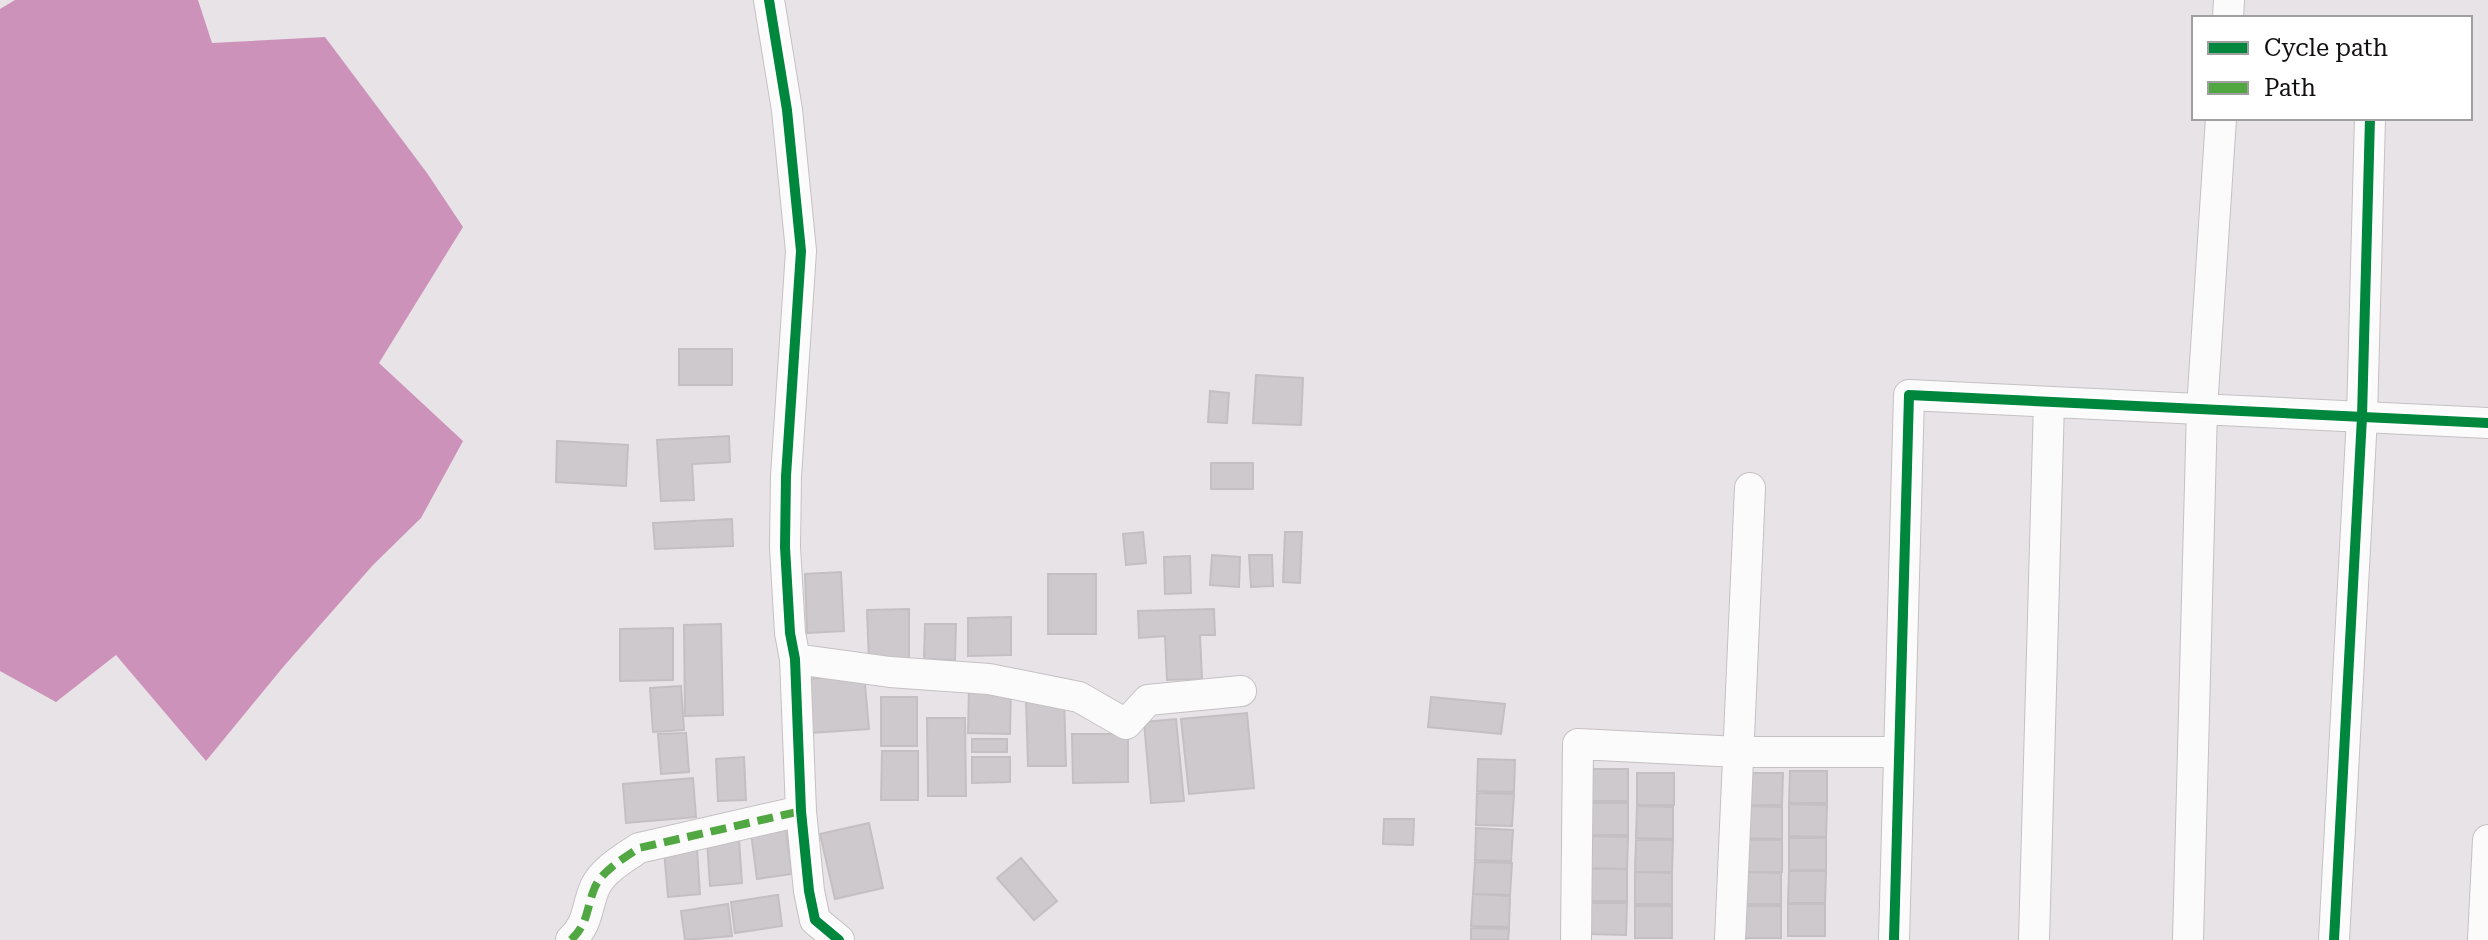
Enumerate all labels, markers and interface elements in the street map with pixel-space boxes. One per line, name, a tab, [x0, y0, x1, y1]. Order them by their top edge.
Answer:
legend	[2192, 16, 2472, 120]
text: Cycle path	[2264, 34, 2388, 62]
text: Path	[2264, 74, 2316, 102]

